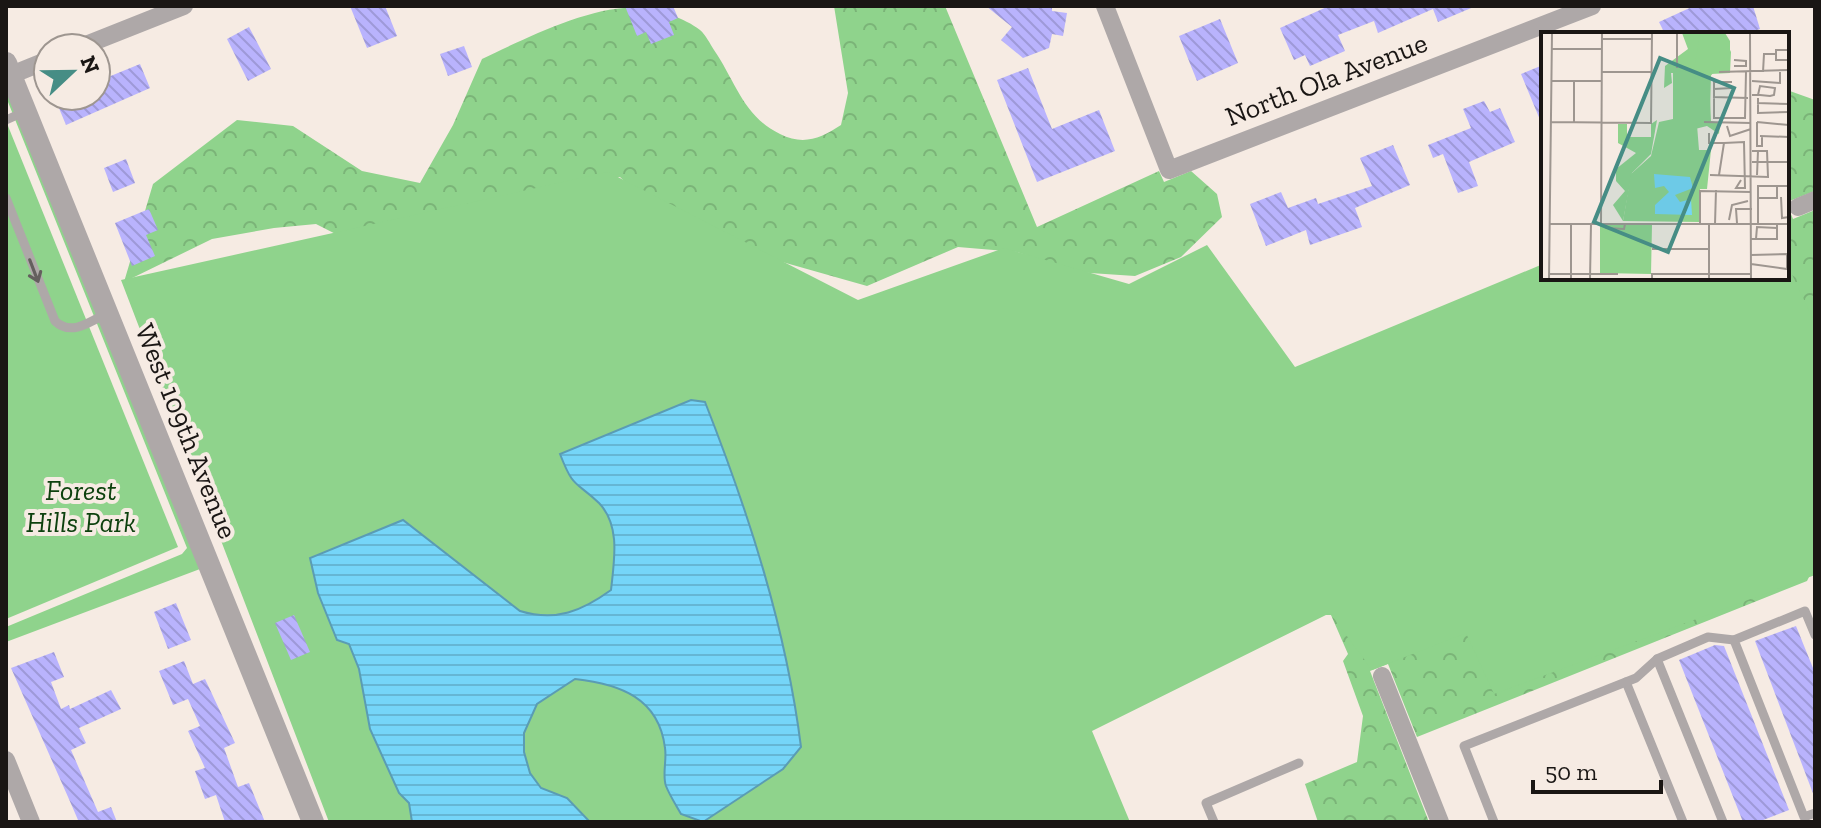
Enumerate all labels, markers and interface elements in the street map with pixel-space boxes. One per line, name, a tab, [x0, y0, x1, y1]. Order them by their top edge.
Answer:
street label: North Ola Avenue	[1221, 26, 1432, 133]
north arrow	[32, 32, 112, 112]
inset map	[1541, 32, 1789, 280]
text: N	[74, 52, 106, 78]
one-way arrow	[28, 258, 42, 283]
street label: West 109th Avenue	[128, 319, 245, 543]
park label: Forest Hills Park	[26, 474, 136, 539]
scale bar	[1533, 744, 1661, 794]
text: 50 m	[1545, 757, 1598, 786]

